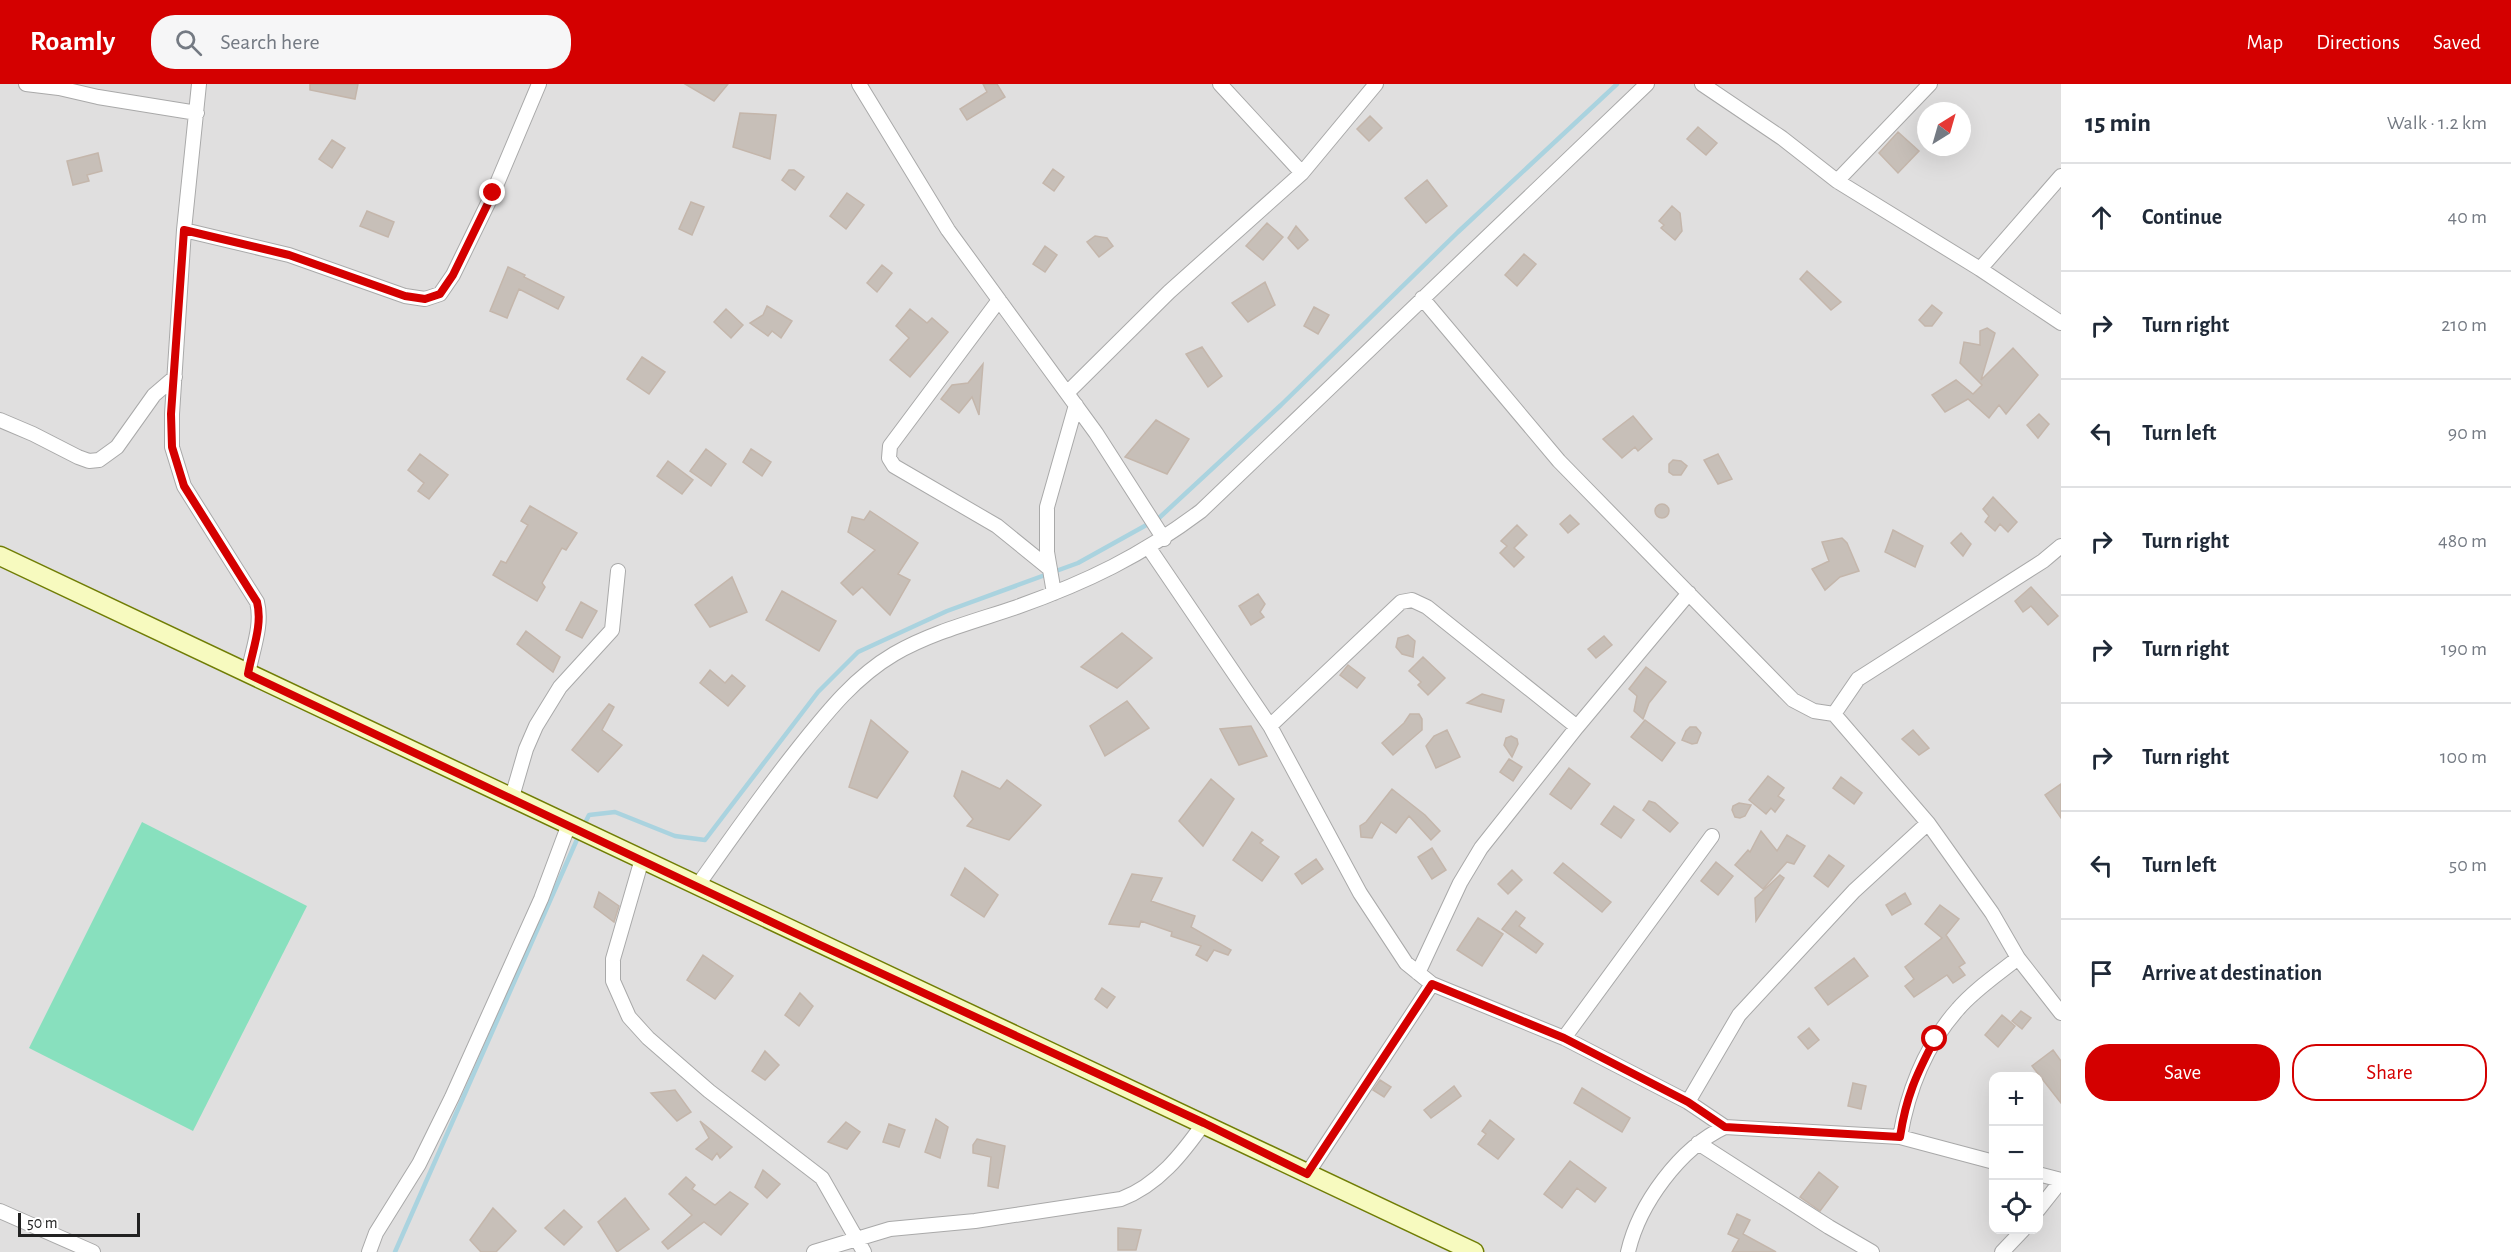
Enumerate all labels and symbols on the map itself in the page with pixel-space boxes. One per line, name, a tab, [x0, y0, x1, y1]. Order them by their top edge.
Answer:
north arrow	[1917, 102, 1971, 156]
route end	[479, 179, 505, 205]
route start	[1921, 1025, 1947, 1051]
scale bar	[18, 1210, 140, 1238]

